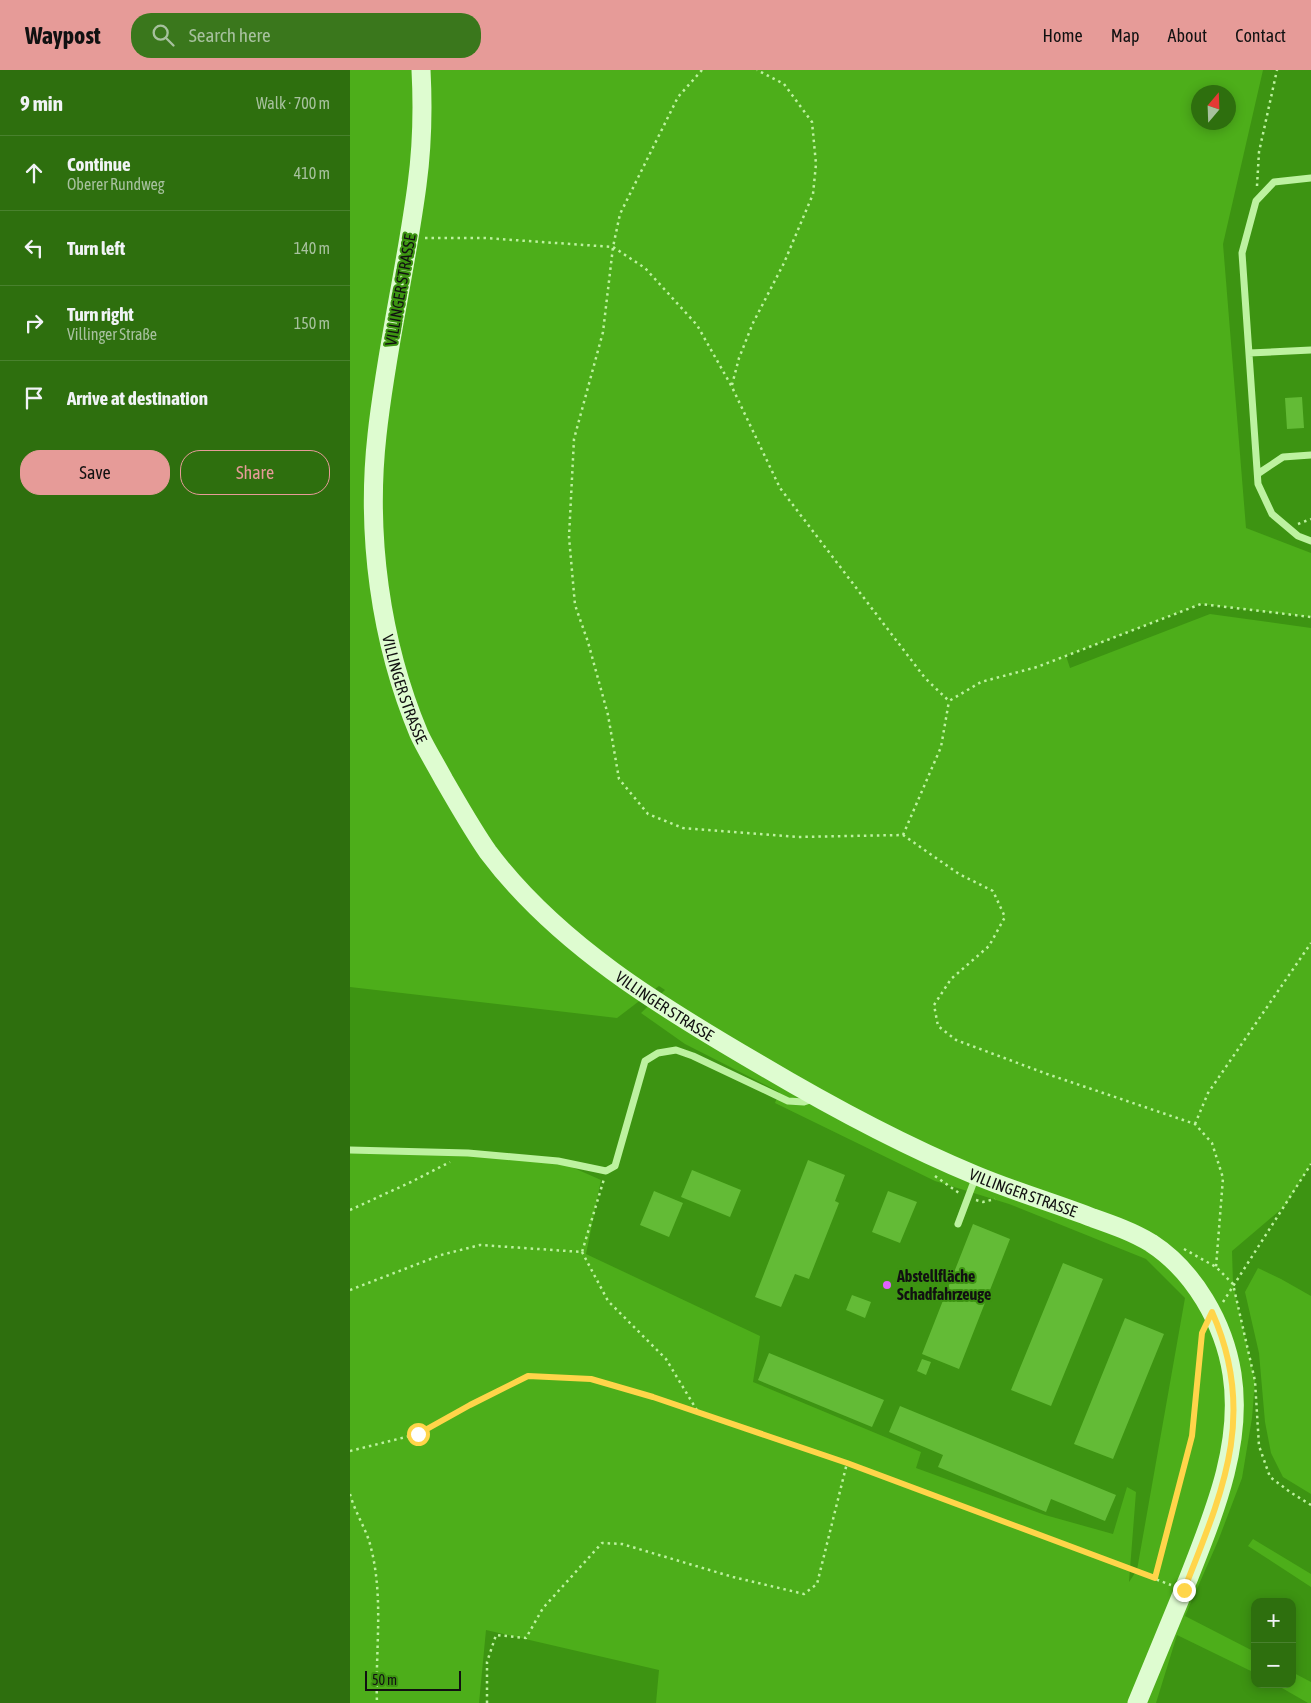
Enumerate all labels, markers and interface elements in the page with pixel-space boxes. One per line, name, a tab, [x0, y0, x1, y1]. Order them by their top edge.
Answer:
search box	[131, 13, 481, 58]
icon: search	[149, 21, 177, 49]
text: Waypost	[25, 22, 101, 49]
text: Search here	[189, 24, 271, 46]
text: Home	[1043, 25, 1083, 46]
text: Map	[1111, 25, 1140, 46]
text: About	[1168, 25, 1207, 46]
text: Contact	[1235, 25, 1286, 46]
north arrow	[1191, 85, 1236, 130]
text: 9 min	[20, 91, 63, 115]
text: Walk · 700 m	[256, 94, 330, 112]
text: Continue	[67, 153, 131, 175]
icon: ahead	[20, 159, 48, 187]
text: 410 m	[294, 164, 330, 182]
text: Oberer Rundweg	[67, 175, 165, 193]
street label: VILLINGER STRASSE	[381, 233, 419, 347]
icon: left	[20, 234, 48, 262]
text: Turn left	[67, 237, 125, 259]
text: 140 m	[294, 239, 330, 257]
text: Turn right	[67, 303, 134, 325]
icon: right	[20, 309, 48, 337]
text: 150 m	[294, 314, 330, 332]
text: Villinger Straße	[67, 325, 157, 343]
icon: arrive	[20, 384, 48, 412]
text: Arrive at destination	[67, 387, 208, 409]
button: Save	[20, 450, 170, 495]
button: Share	[180, 450, 330, 495]
street label: VILLINGER STRASSE	[379, 633, 431, 746]
street label: VILLINGER STRASSE	[612, 967, 717, 1044]
street label: VILLINGER STRASSE	[967, 1165, 1080, 1220]
place label: Abstellfläche Schadfahrzeuge	[896, 1267, 991, 1303]
marker: Abstellfläche Schadfahrzeuge	[881, 1279, 893, 1291]
route start	[407, 1423, 430, 1446]
route end	[1173, 1579, 1196, 1602]
map controls	[1251, 1598, 1296, 1688]
button: +	[1251, 1598, 1296, 1643]
button: −	[1251, 1643, 1296, 1688]
scale bar	[365, 1668, 461, 1691]
text: 50 m	[372, 1672, 397, 1688]

